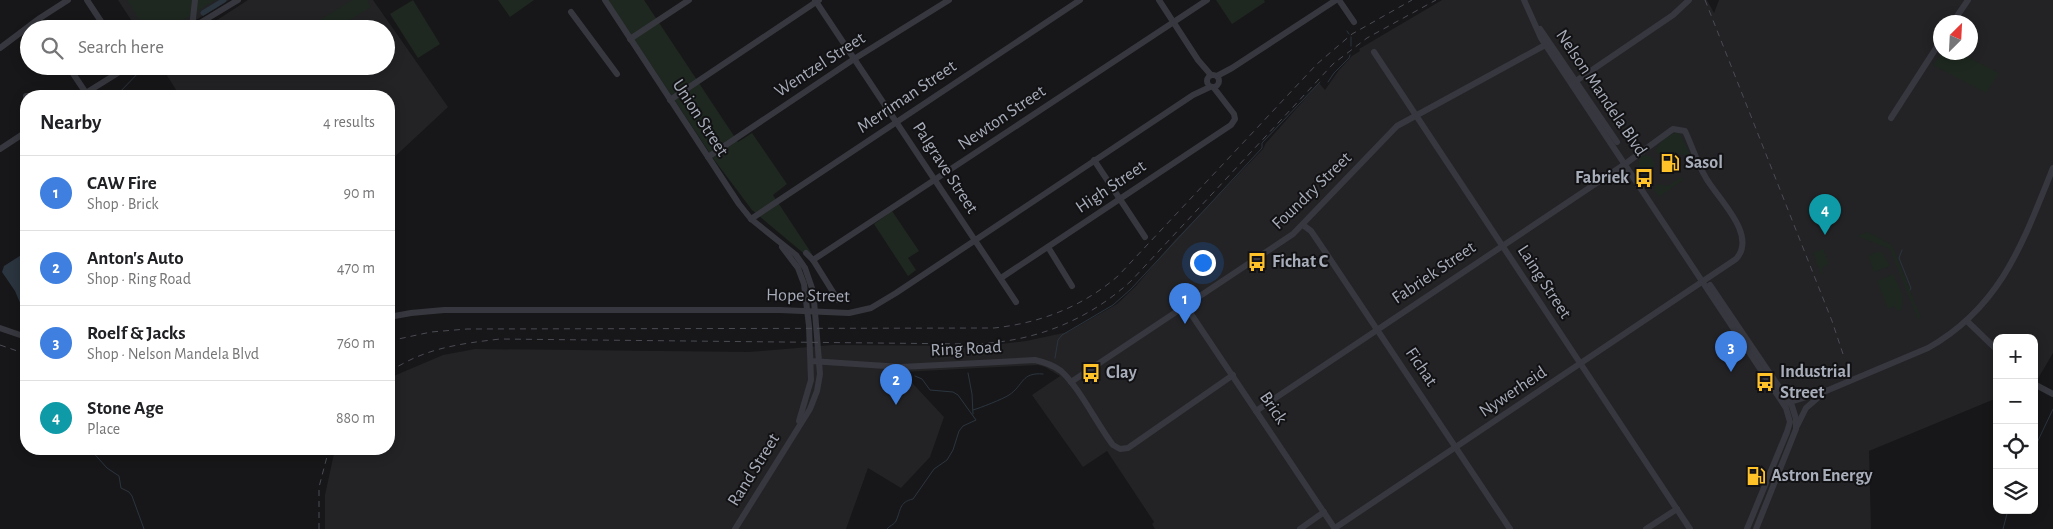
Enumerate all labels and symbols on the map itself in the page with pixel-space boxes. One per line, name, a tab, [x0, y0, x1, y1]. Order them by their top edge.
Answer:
north arrow	[1933, 15, 1978, 60]
street label: Nelson Mandela Blvd	[1552, 27, 1650, 159]
street label: Wentzel Street	[772, 29, 869, 101]
street label: Merriman Street	[854, 57, 960, 137]
street label: Union Street	[669, 76, 732, 160]
street label: Newton Street	[955, 82, 1049, 154]
street label: Palgrave Street	[909, 119, 981, 217]
street label: Foundry Street	[1269, 149, 1355, 233]
fuel station icon: Sasol	[1659, 152, 1681, 174]
place label: Sasol	[1685, 154, 1723, 172]
street label: High Street	[1073, 157, 1149, 217]
bus stop icon: Fabriek	[1633, 167, 1655, 189]
place label: Fabriek	[1575, 169, 1629, 187]
pin: 4	[1809, 194, 1841, 235]
street label: Fabriek Street	[1389, 238, 1479, 307]
street label: Laing Street	[1514, 242, 1574, 322]
your location	[1190, 250, 1216, 276]
bus stop icon: Fichat C	[1246, 251, 1268, 273]
place label: Fichat C	[1272, 253, 1329, 271]
pin: 1	[1169, 283, 1201, 324]
street label: Hope Street	[766, 286, 850, 306]
pin: 3	[1715, 331, 1747, 372]
street label: Ring Road	[930, 338, 1002, 360]
street label: Fichat	[1402, 344, 1440, 390]
bus stop icon: Clay	[1080, 362, 1102, 384]
street label: Nywerheid	[1476, 363, 1550, 421]
place label: Industrial Street	[1780, 363, 1851, 402]
pin: 2	[880, 364, 912, 405]
place label: Clay	[1106, 364, 1138, 382]
bus stop icon: Industrial Street	[1754, 371, 1776, 393]
street label: Brick	[1256, 389, 1291, 428]
street label: Rand Street	[725, 430, 783, 509]
fuel station icon: Astron Energy	[1745, 465, 1767, 487]
place label: Astron Energy	[1771, 467, 1873, 485]

